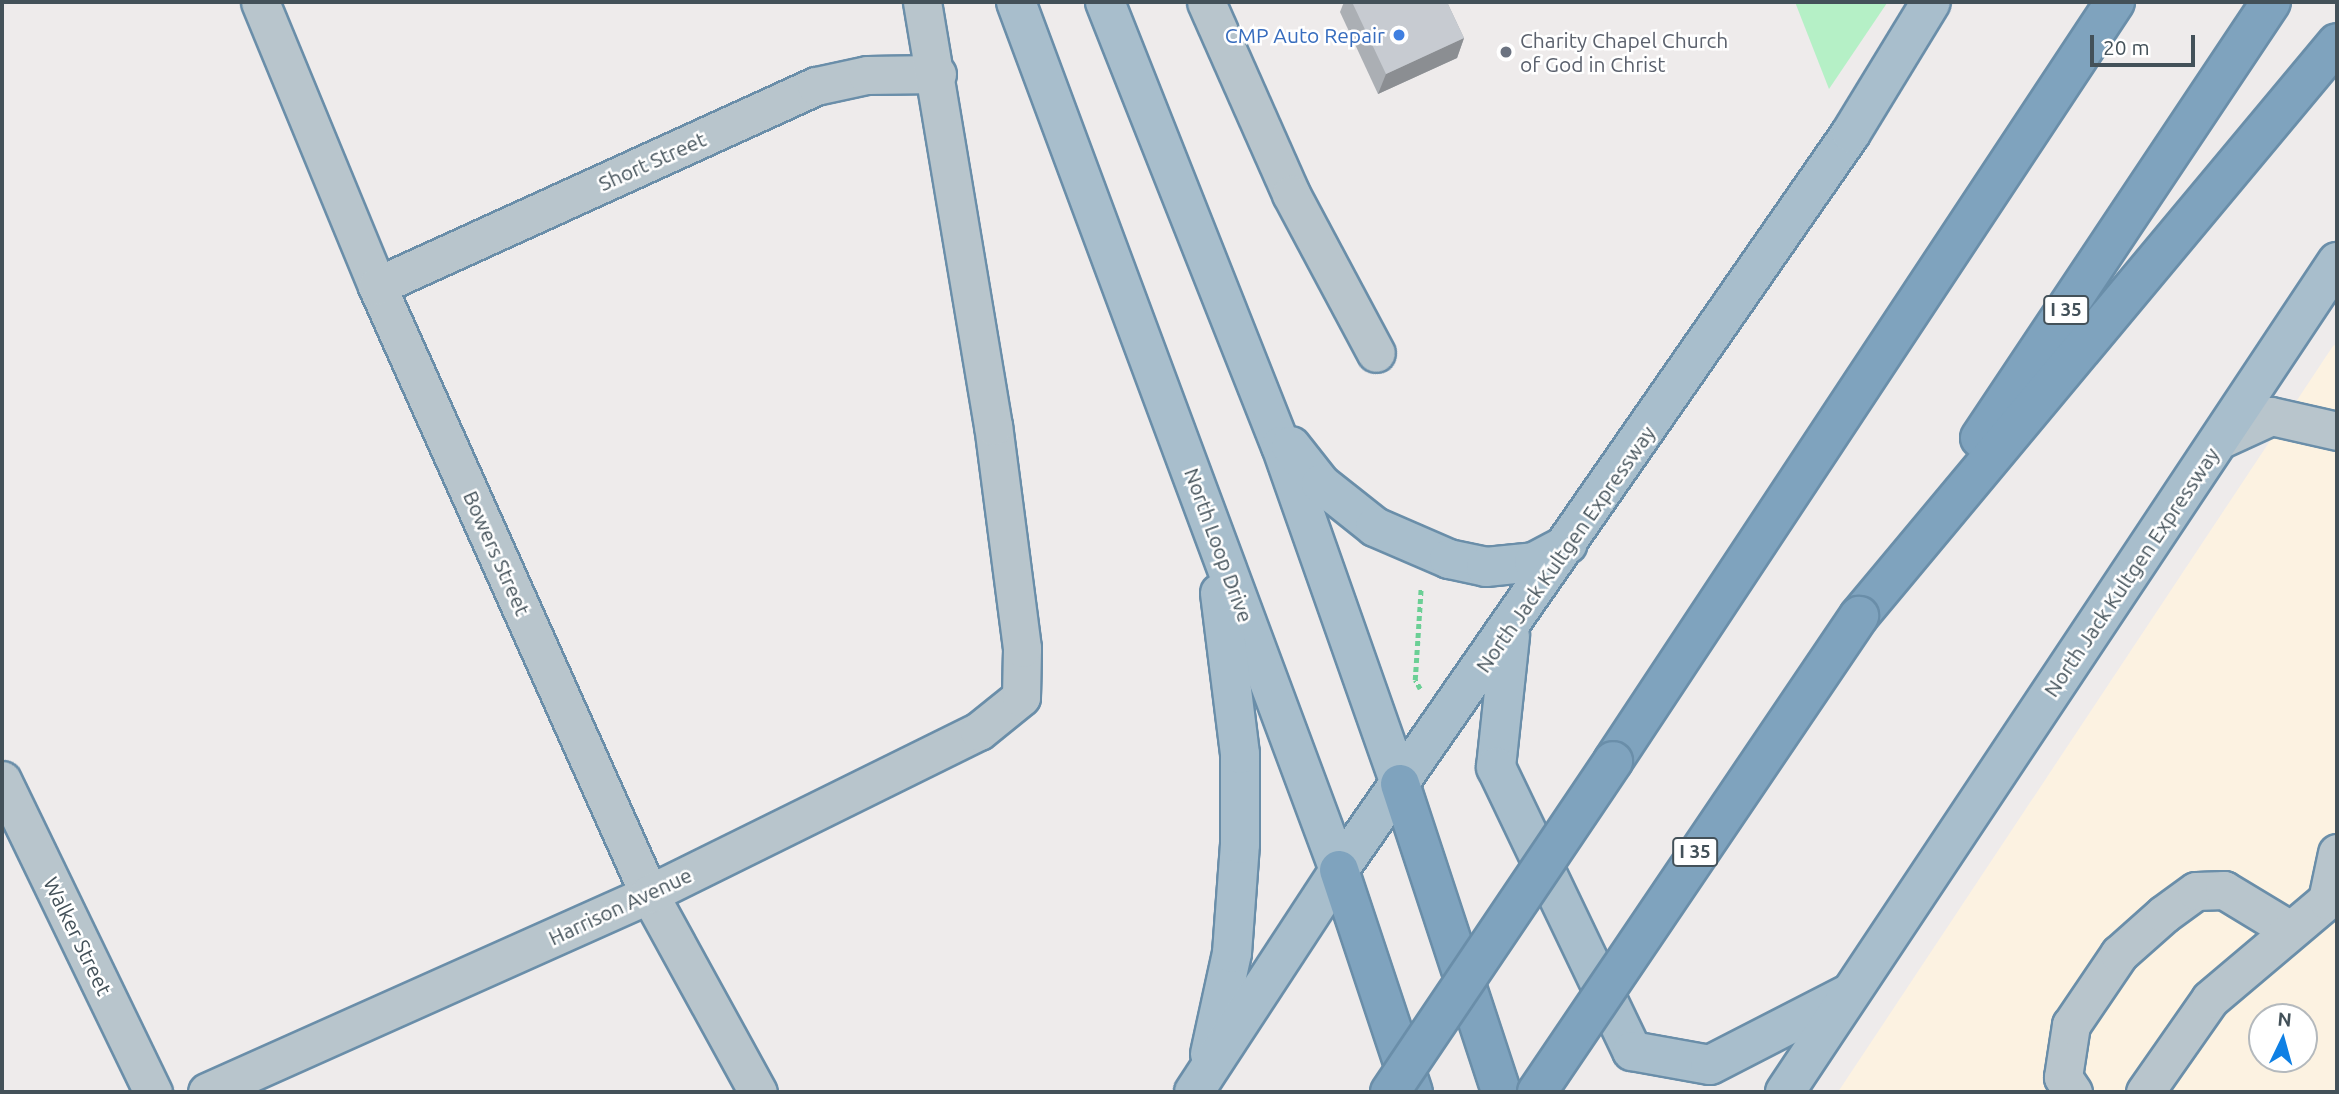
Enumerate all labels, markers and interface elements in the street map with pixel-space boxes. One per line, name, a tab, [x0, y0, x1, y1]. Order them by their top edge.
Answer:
scale bar	[2094, 21, 2199, 65]
place label: CMP Auto Repair	[1225, 22, 1385, 48]
marker: CMP Auto Repair	[1391, 27, 1407, 43]
place label: Charity Chapel Church of God in Christ	[1520, 27, 1728, 77]
text: 20 m	[2103, 35, 2150, 59]
marker: Charity Chapel Church of God in Christ	[1498, 44, 1514, 60]
street label: Short Street	[594, 126, 710, 196]
road number: I 35	[2042, 294, 2090, 326]
street label: North Jack Kultgen Expressway	[1470, 421, 1660, 677]
street label: North Jack Kultgen Expressway	[2038, 443, 2224, 701]
street label: North Loop Drive	[1179, 464, 1259, 626]
street label: Bowers Street	[458, 487, 536, 619]
road number: I 35	[1670, 836, 1720, 867]
street label: Harrison Avenue	[544, 862, 696, 950]
street label: Walker Street	[39, 873, 117, 999]
north arrow	[2248, 1003, 2318, 1073]
text: N	[2277, 1007, 2293, 1031]

